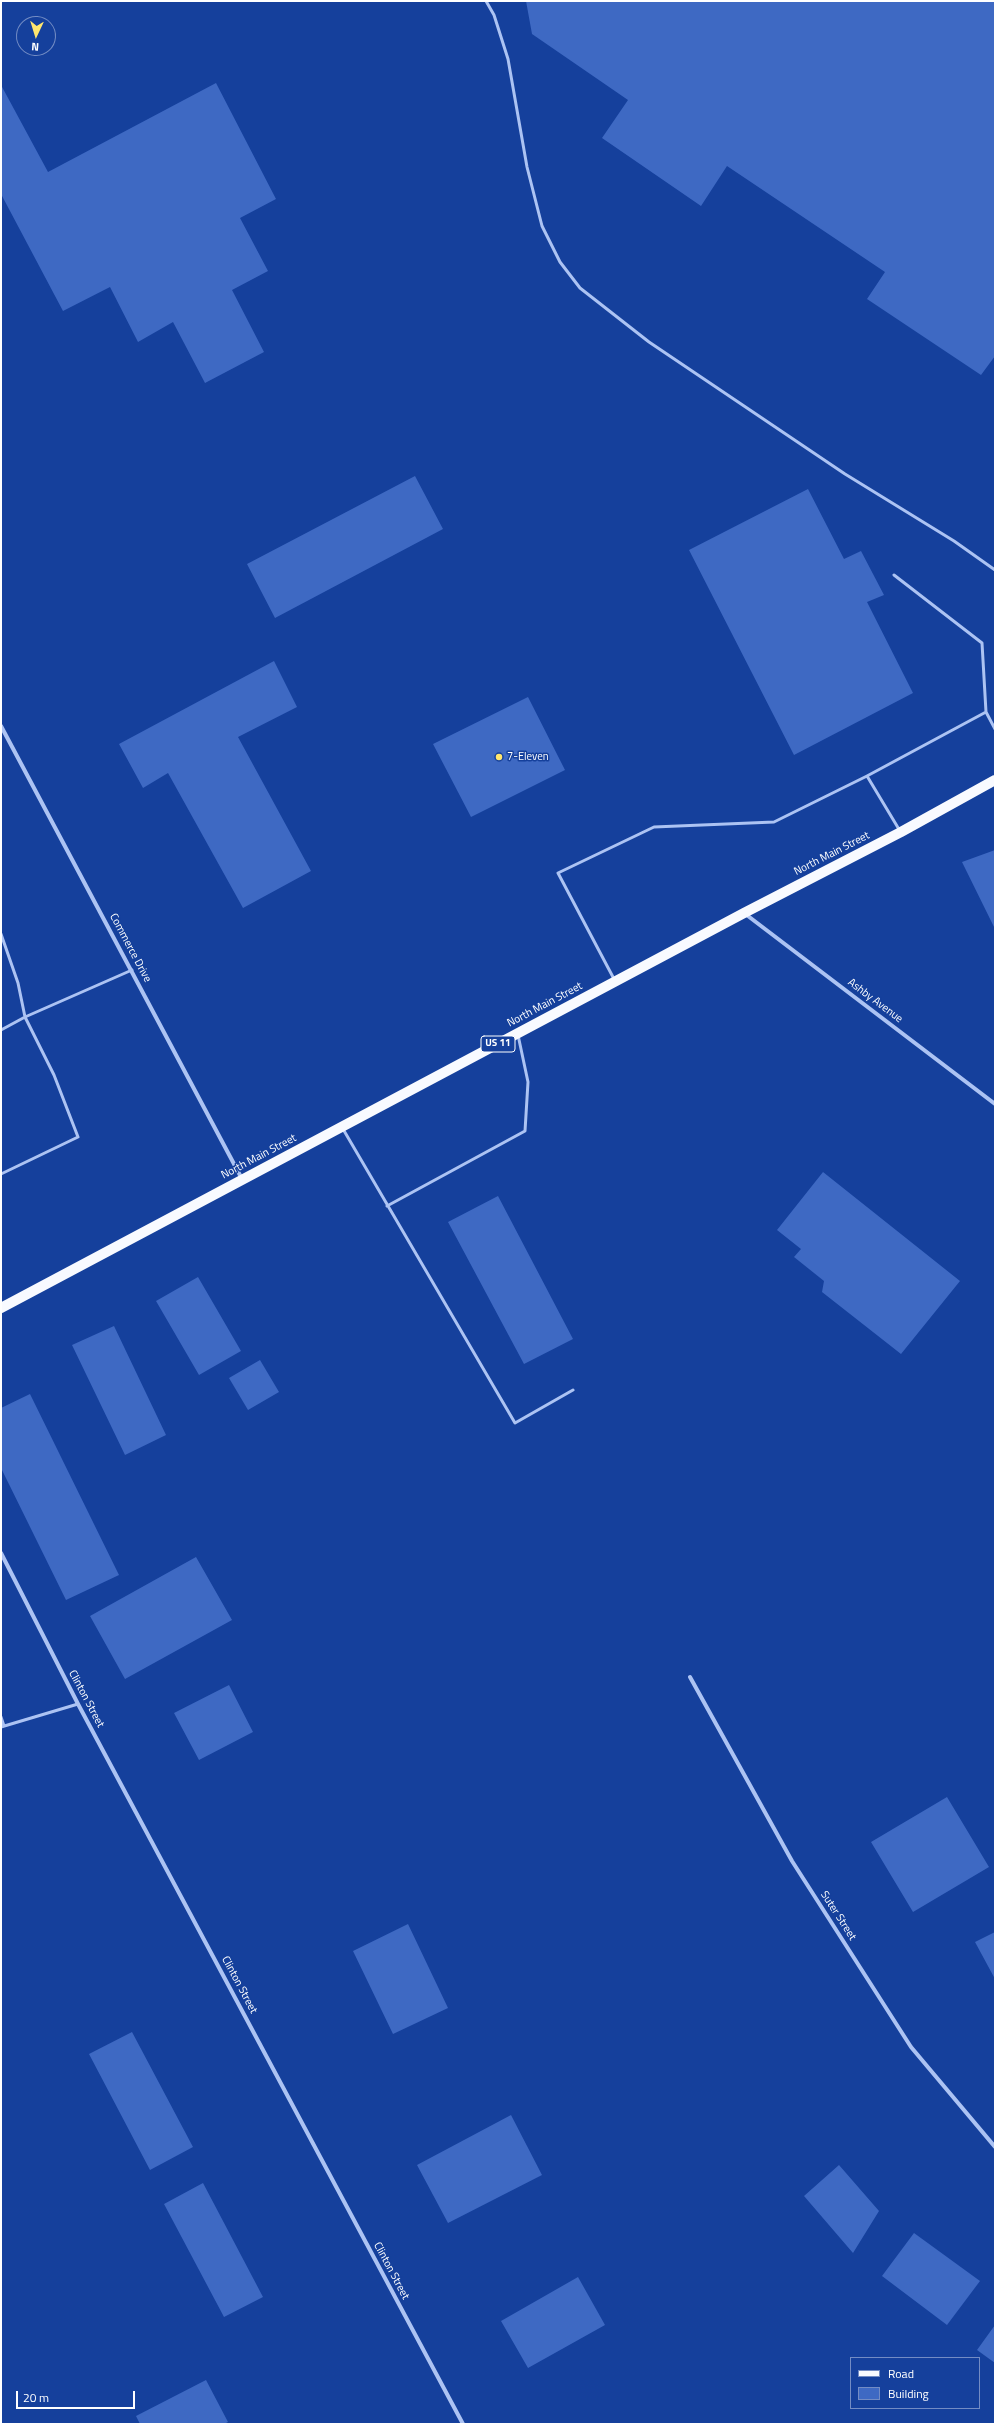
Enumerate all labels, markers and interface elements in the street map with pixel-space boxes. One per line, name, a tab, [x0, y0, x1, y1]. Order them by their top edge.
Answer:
north arrow	[16, 16, 56, 56]
text: N	[31, 39, 40, 55]
place label: 7-Eleven	[507, 750, 549, 764]
marker: 7-Eleven	[494, 752, 504, 762]
street label: North Main Street	[792, 829, 872, 879]
street label: Commerce Drive	[106, 911, 154, 985]
street label: Ashby Avenue	[845, 976, 905, 1026]
street label: North Main Street	[505, 980, 585, 1030]
road number: US 11	[481, 1036, 515, 1052]
street label: North Main Street	[219, 1132, 299, 1182]
street label: Clinton Street	[65, 1668, 107, 1730]
street label: Suter Street	[817, 1889, 859, 1943]
street label: Clinton Street	[218, 1954, 260, 2016]
street label: Clinton Street	[370, 2240, 412, 2302]
legend	[850, 2357, 980, 2409]
text: Road	[888, 2364, 914, 2383]
scale bar	[18, 2383, 137, 2409]
text: Building	[888, 2384, 929, 2403]
text: 20 m	[23, 2388, 49, 2407]

